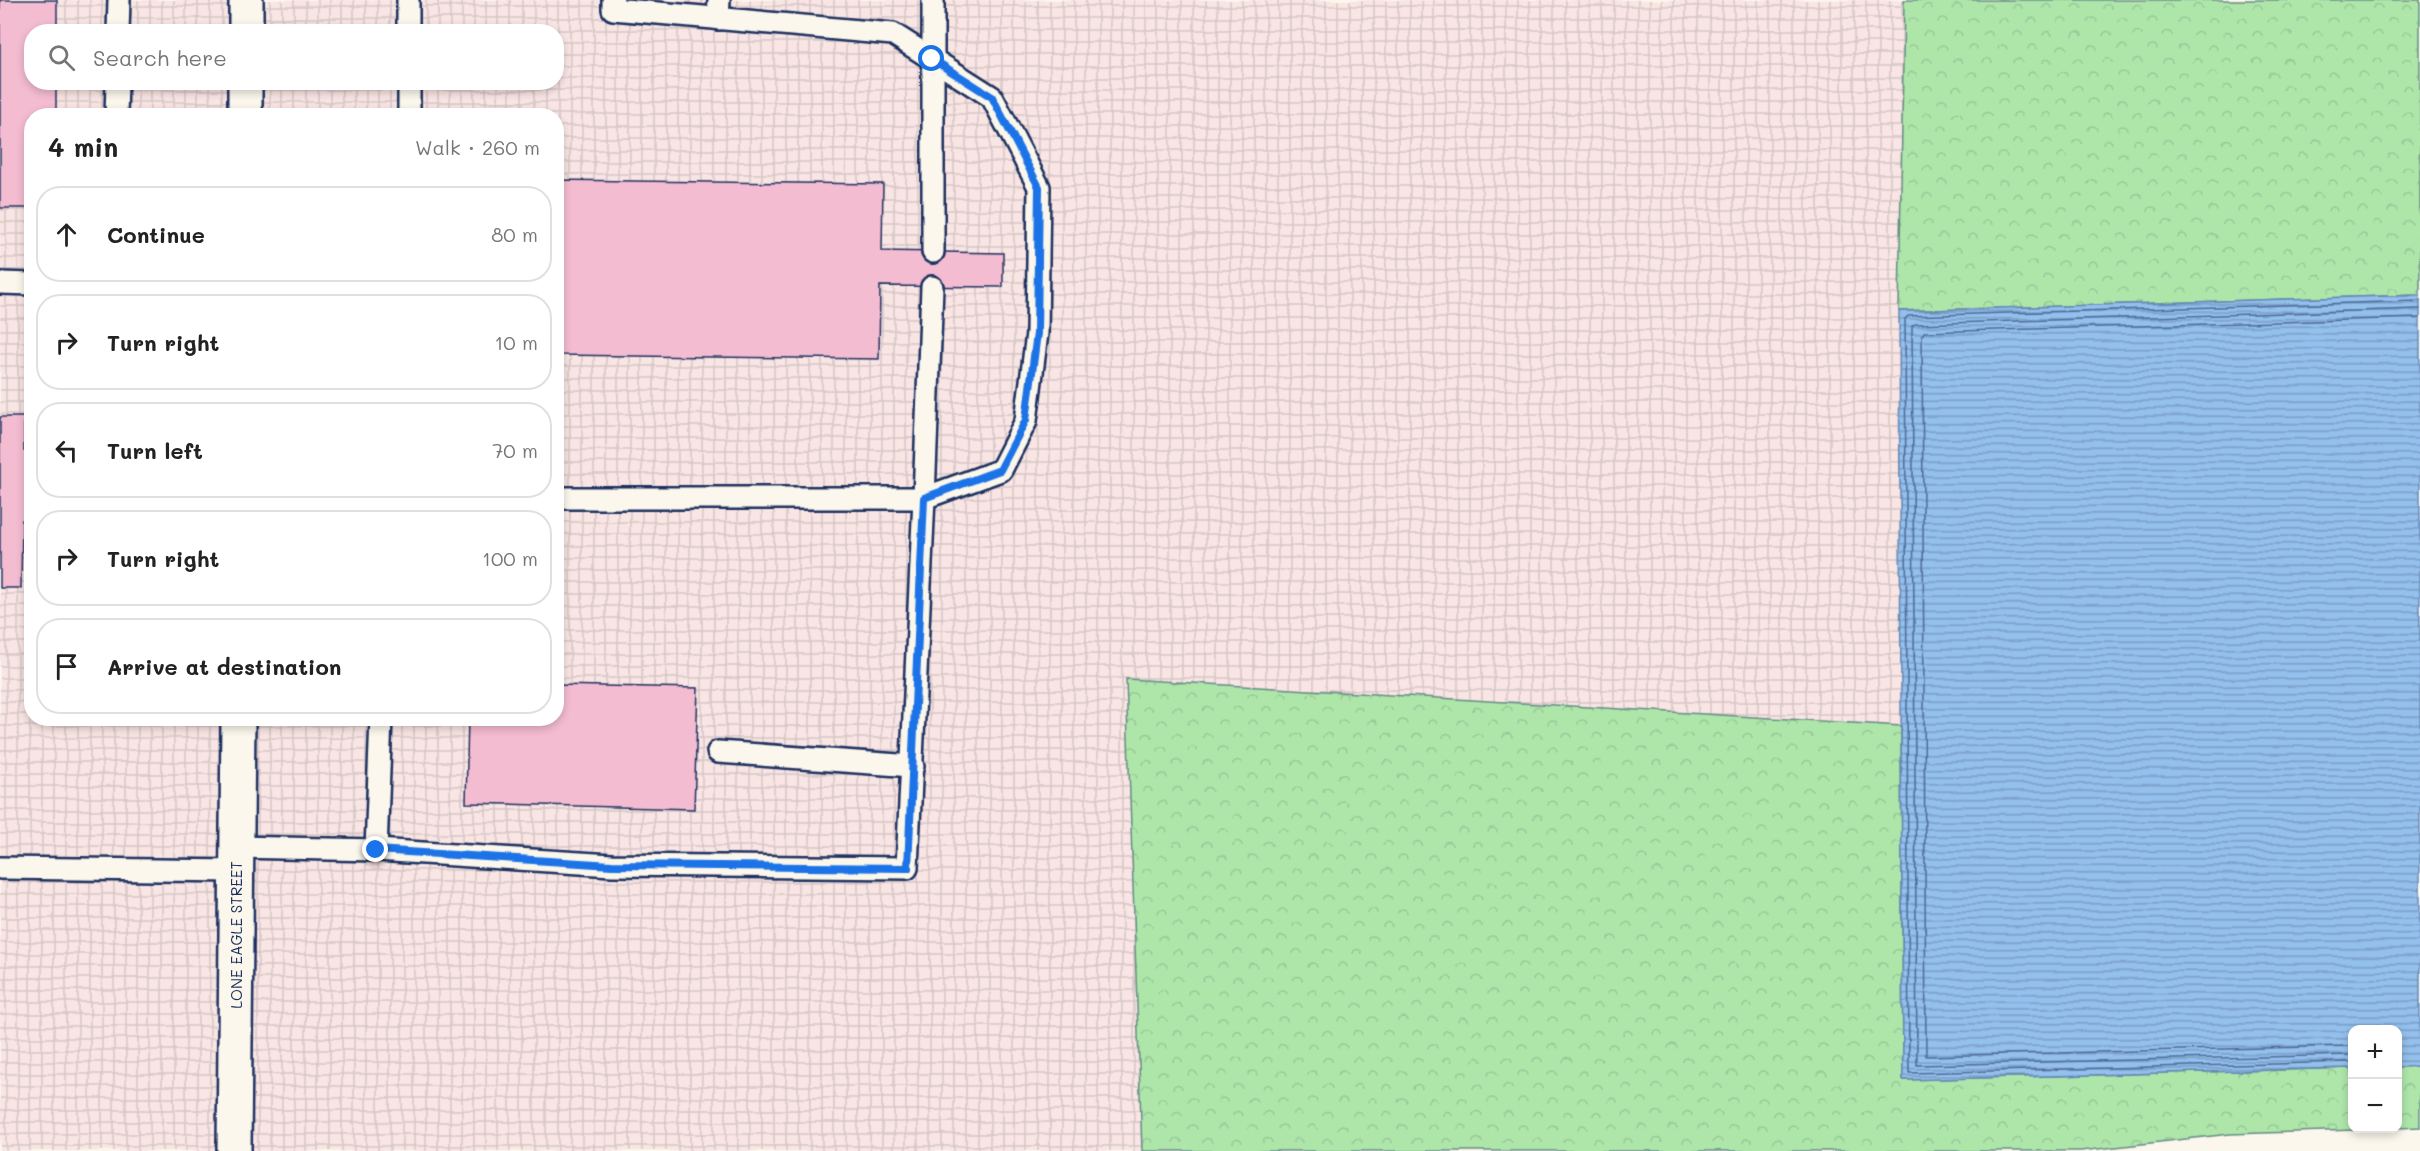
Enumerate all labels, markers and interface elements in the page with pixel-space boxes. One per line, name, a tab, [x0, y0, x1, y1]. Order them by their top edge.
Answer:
search box	[24, 24, 564, 90]
icon: search	[45, 41, 78, 74]
text: Search here	[93, 43, 227, 72]
route start	[918, 45, 944, 71]
text: 4 min	[48, 130, 118, 164]
text: Walk · 260 m	[415, 134, 540, 160]
icon: ahead	[50, 218, 83, 251]
text: Continue	[107, 220, 205, 249]
text: 80 m	[491, 221, 538, 247]
icon: right	[50, 326, 83, 359]
text: Turn right	[107, 328, 219, 357]
text: 10 m	[494, 329, 538, 355]
icon: left	[50, 434, 83, 467]
text: Turn left	[107, 436, 203, 465]
text: 70 m	[492, 437, 538, 463]
icon: right	[50, 542, 83, 575]
text: Turn right	[107, 544, 219, 573]
text: 100 m	[482, 545, 538, 571]
icon: arrive	[50, 650, 83, 683]
text: Arrive at destination	[107, 652, 342, 681]
route end	[362, 836, 388, 862]
street label: LONE EAGLE STREET	[226, 861, 246, 1009]
map controls	[2348, 1025, 2402, 1133]
button: +	[2348, 1025, 2402, 1079]
button: −	[2348, 1079, 2402, 1133]

